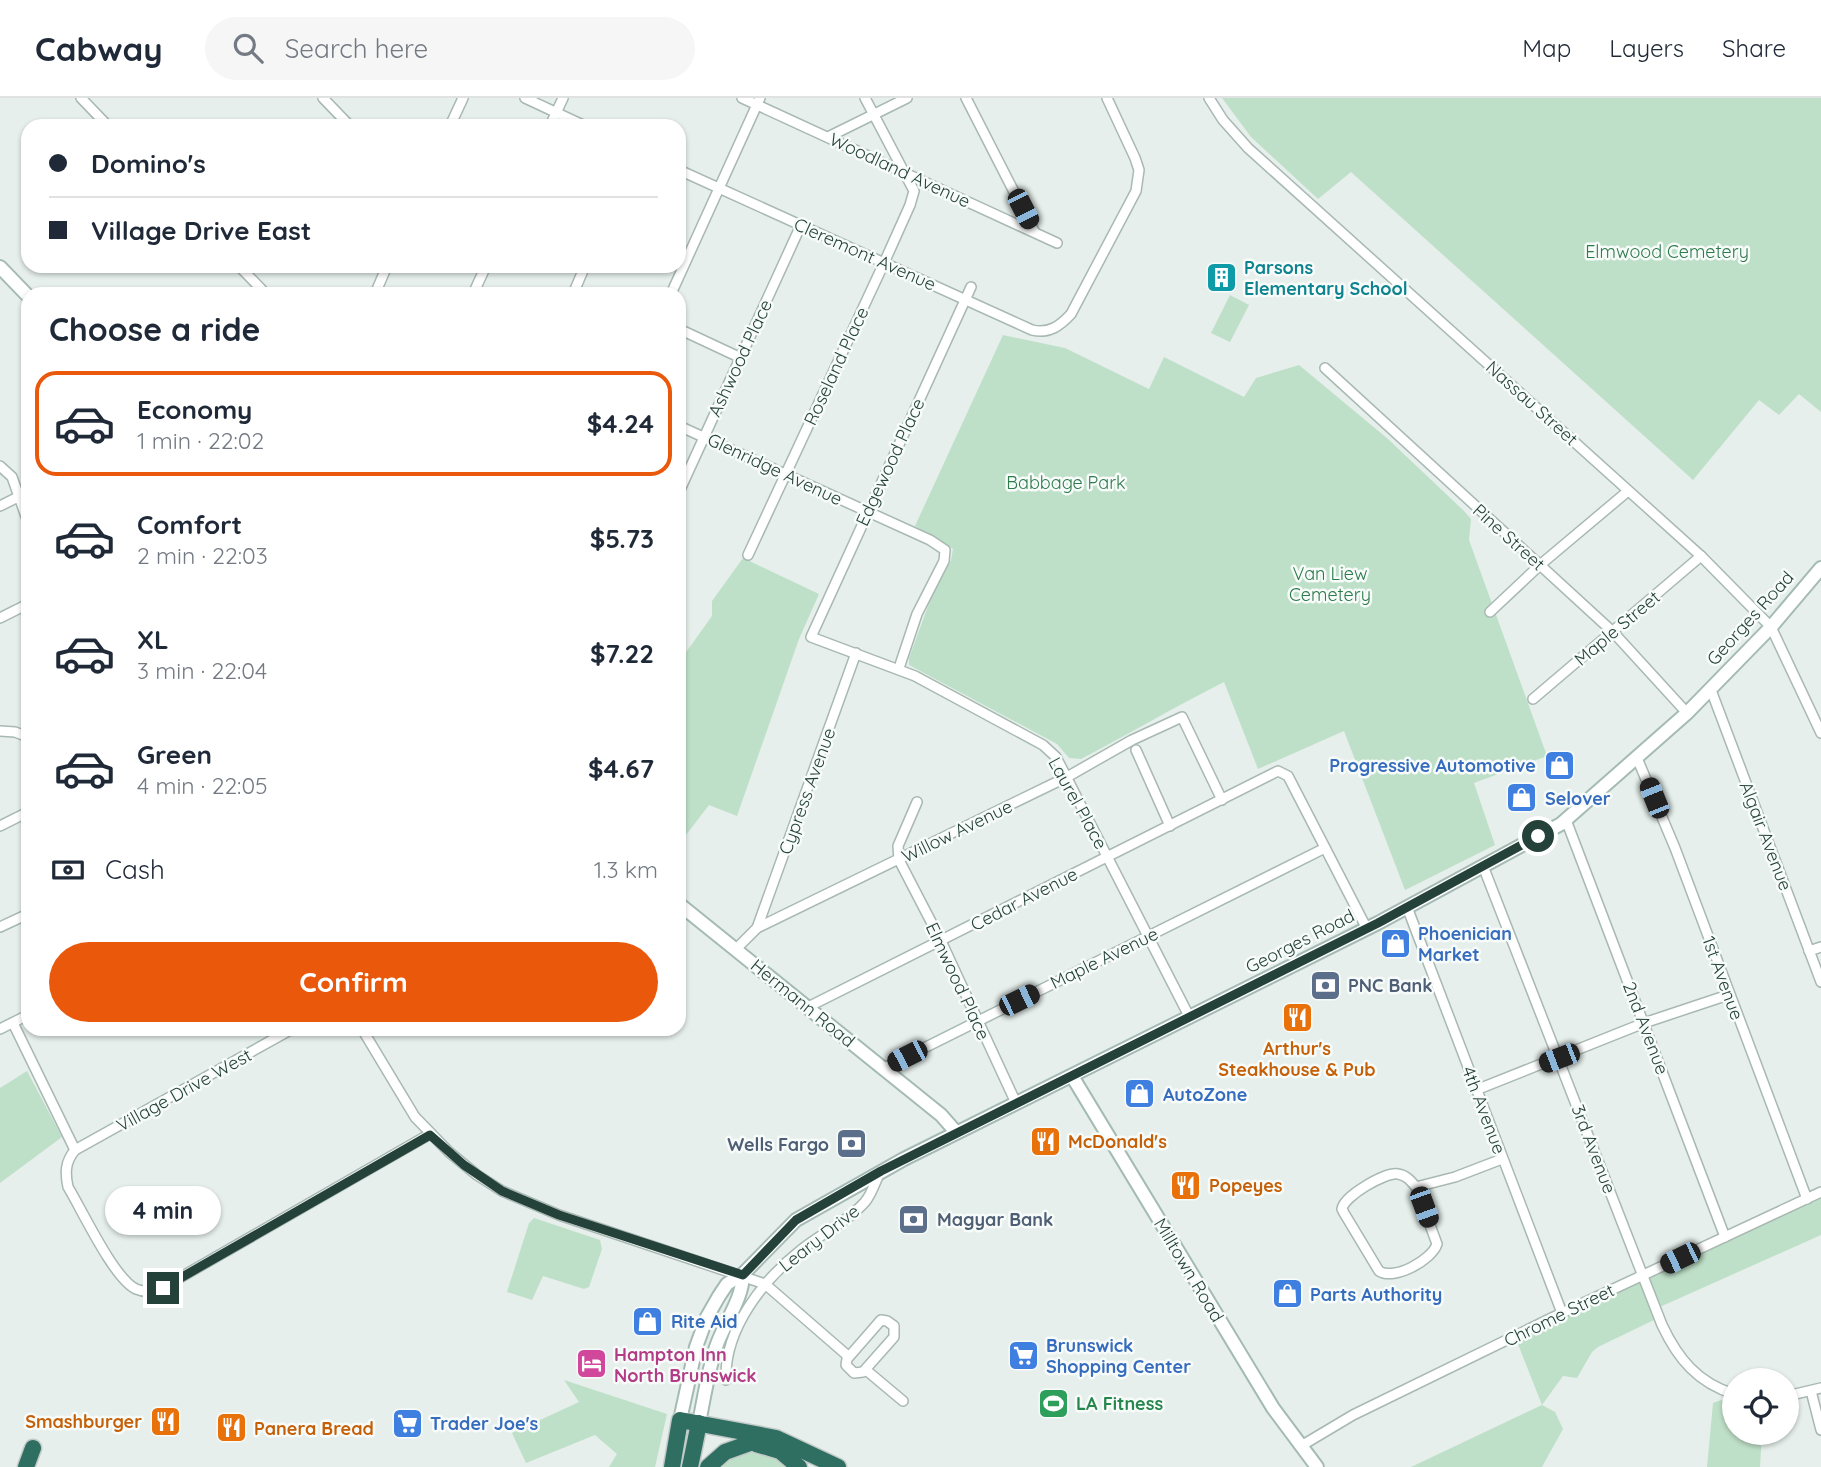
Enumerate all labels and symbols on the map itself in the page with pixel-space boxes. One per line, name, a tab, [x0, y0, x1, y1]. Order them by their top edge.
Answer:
street label: Woodland Avenue	[826, 127, 974, 213]
car	[1005, 186, 1042, 232]
street label: Cleremont Avenue	[791, 212, 939, 296]
park label: Elmwood Cemetery	[1585, 240, 1749, 263]
place label: Parsons Elementary School	[1244, 256, 1408, 300]
building icon: Parsons Elementary School	[1204, 260, 1238, 294]
street label: Ashwood Place	[703, 296, 777, 420]
street label: Roseland Place	[799, 303, 873, 429]
street label: Nassau Street	[1481, 356, 1583, 450]
street label: Edgewood Place	[850, 394, 930, 530]
street label: Glenridge Avenue	[704, 428, 846, 510]
park label: Babbage Park	[1006, 471, 1126, 494]
street label: Pine Street	[1468, 499, 1550, 575]
park label: Van Liew Cemetery	[1289, 562, 1371, 606]
street label: Georges Road	[1702, 566, 1798, 670]
street label: Maple Street	[1569, 585, 1665, 671]
street label: Cypress Avenue	[773, 725, 841, 857]
shop icon: Progressive Automotive	[1542, 748, 1576, 782]
street label: Laurel Place	[1043, 753, 1113, 853]
place label: Progressive Automotive	[1329, 754, 1536, 777]
car	[1637, 775, 1672, 821]
street label: Algair Avenue	[1735, 778, 1797, 894]
shop icon: Selover	[1505, 781, 1539, 815]
place label: Selover	[1545, 787, 1611, 810]
street label: Willow Avenue	[898, 794, 1016, 868]
route start	[1522, 820, 1554, 852]
street label: Cedar Avenue	[967, 862, 1081, 936]
street label: Georges Road	[1242, 904, 1358, 978]
street label: Elmwood Place	[921, 919, 995, 1043]
street label: Maple Avenue	[1046, 922, 1162, 994]
place label: Phoenician Market	[1418, 922, 1512, 966]
shop icon: Phoenician Market	[1378, 926, 1412, 960]
street label: 1st Avenue	[1697, 933, 1749, 1023]
street label: Hermann Road	[746, 954, 860, 1052]
bank icon: PNC Bank	[1308, 968, 1342, 1002]
place label: PNC Bank	[1348, 974, 1432, 997]
street label: 2nd Avenue	[1618, 978, 1674, 1078]
car	[996, 981, 1043, 1019]
restaurant icon: Arthur's Steakhouse & Pub	[1280, 1000, 1314, 1034]
car	[884, 1037, 931, 1075]
place label: Arthur's Steakhouse & Pub	[1218, 1037, 1376, 1081]
car	[1536, 1041, 1583, 1075]
street label: Village Drive West	[112, 1043, 256, 1137]
street label: 4th Avenue	[1457, 1063, 1511, 1157]
shop icon: AutoZone	[1123, 1077, 1157, 1111]
place label: AutoZone	[1163, 1083, 1247, 1106]
street label: 3rd Avenue	[1567, 1101, 1621, 1197]
restaurant icon: McDonald's	[1028, 1124, 1062, 1158]
bank icon: Wells Fargo	[835, 1127, 869, 1161]
place label: McDonald's	[1068, 1130, 1167, 1153]
place label: Wells Fargo	[727, 1133, 829, 1156]
restaurant icon: Popeyes	[1169, 1168, 1203, 1202]
place label: Popeyes	[1209, 1174, 1283, 1197]
car	[1407, 1184, 1442, 1230]
callout: 4 min	[105, 1186, 221, 1236]
street label: Leary Drive	[774, 1199, 864, 1277]
bank icon: Magyar Bank	[897, 1202, 931, 1236]
place label: Magyar Bank	[937, 1208, 1053, 1231]
street label: Milltown Road	[1149, 1214, 1229, 1326]
car	[1657, 1239, 1704, 1277]
route end	[147, 1272, 179, 1304]
shop icon: Parts Authority	[1270, 1277, 1304, 1311]
street label: Chrome Street	[1500, 1278, 1618, 1352]
place label: Parts Authority	[1310, 1283, 1442, 1306]
shop icon: Rite Aid	[631, 1304, 665, 1338]
place label: Rite Aid	[671, 1310, 738, 1333]
place label: Brunswick Shopping Center	[1046, 1334, 1191, 1378]
supermarket icon: Brunswick Shopping Center	[1006, 1338, 1040, 1372]
place label: Hampton Inn North Brunswick	[614, 1343, 756, 1387]
hotel icon: Hampton Inn North Brunswick	[574, 1347, 608, 1381]
sports icon: LA Fitness	[1036, 1386, 1070, 1420]
place label: LA Fitness	[1076, 1392, 1163, 1415]
restaurant icon: Smashburger	[148, 1404, 182, 1438]
supermarket icon: Trader Joe's	[390, 1406, 424, 1440]
place label: Smashburger	[25, 1410, 142, 1433]
restaurant icon: Panera Bread	[214, 1411, 248, 1445]
place label: Trader Joe's	[430, 1412, 538, 1435]
place label: Panera Bread	[254, 1417, 374, 1440]

